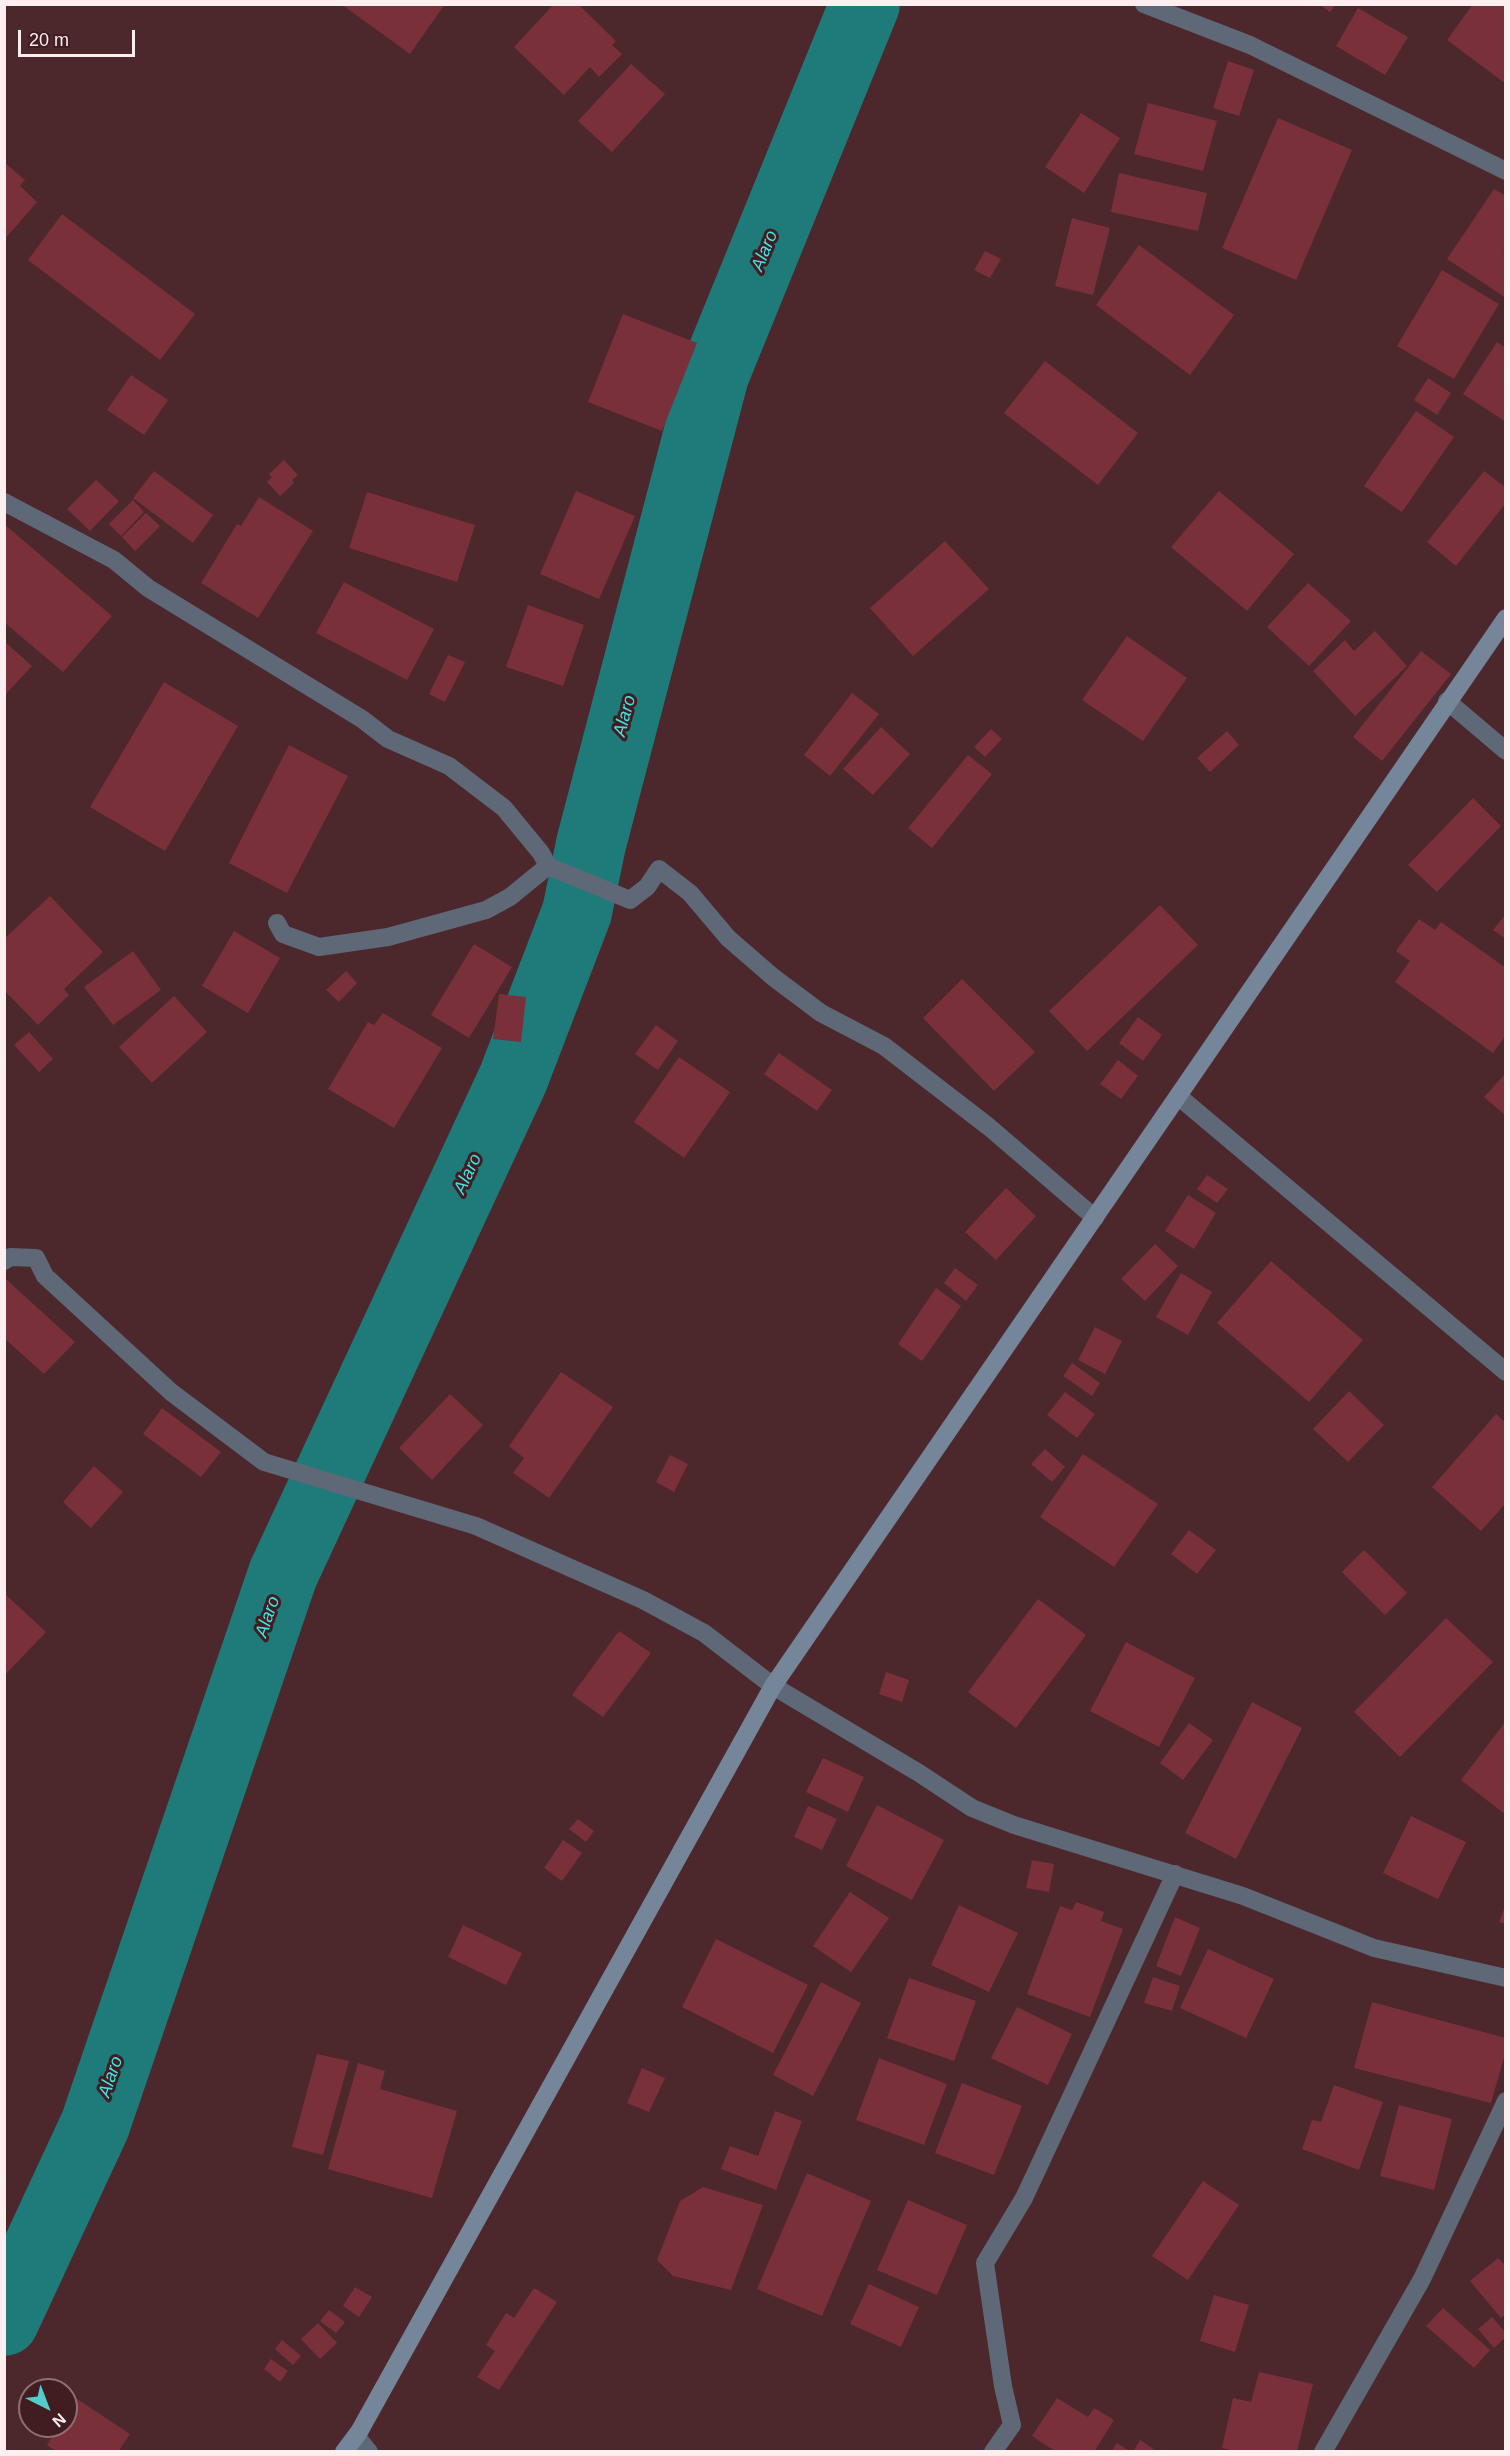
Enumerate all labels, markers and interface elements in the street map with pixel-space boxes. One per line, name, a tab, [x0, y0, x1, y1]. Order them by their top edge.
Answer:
scale bar	[21, 18, 138, 56]
text: 20 m	[29, 30, 69, 50]
water label: Alaro	[747, 227, 783, 275]
water label: Alaro	[609, 693, 641, 739]
water label: Alaro	[449, 1150, 487, 1198]
water label: Alaro	[251, 1594, 285, 1640]
water label: Alaro	[94, 2054, 128, 2100]
north arrow	[18, 2378, 78, 2438]
text: N	[49, 2410, 69, 2430]

